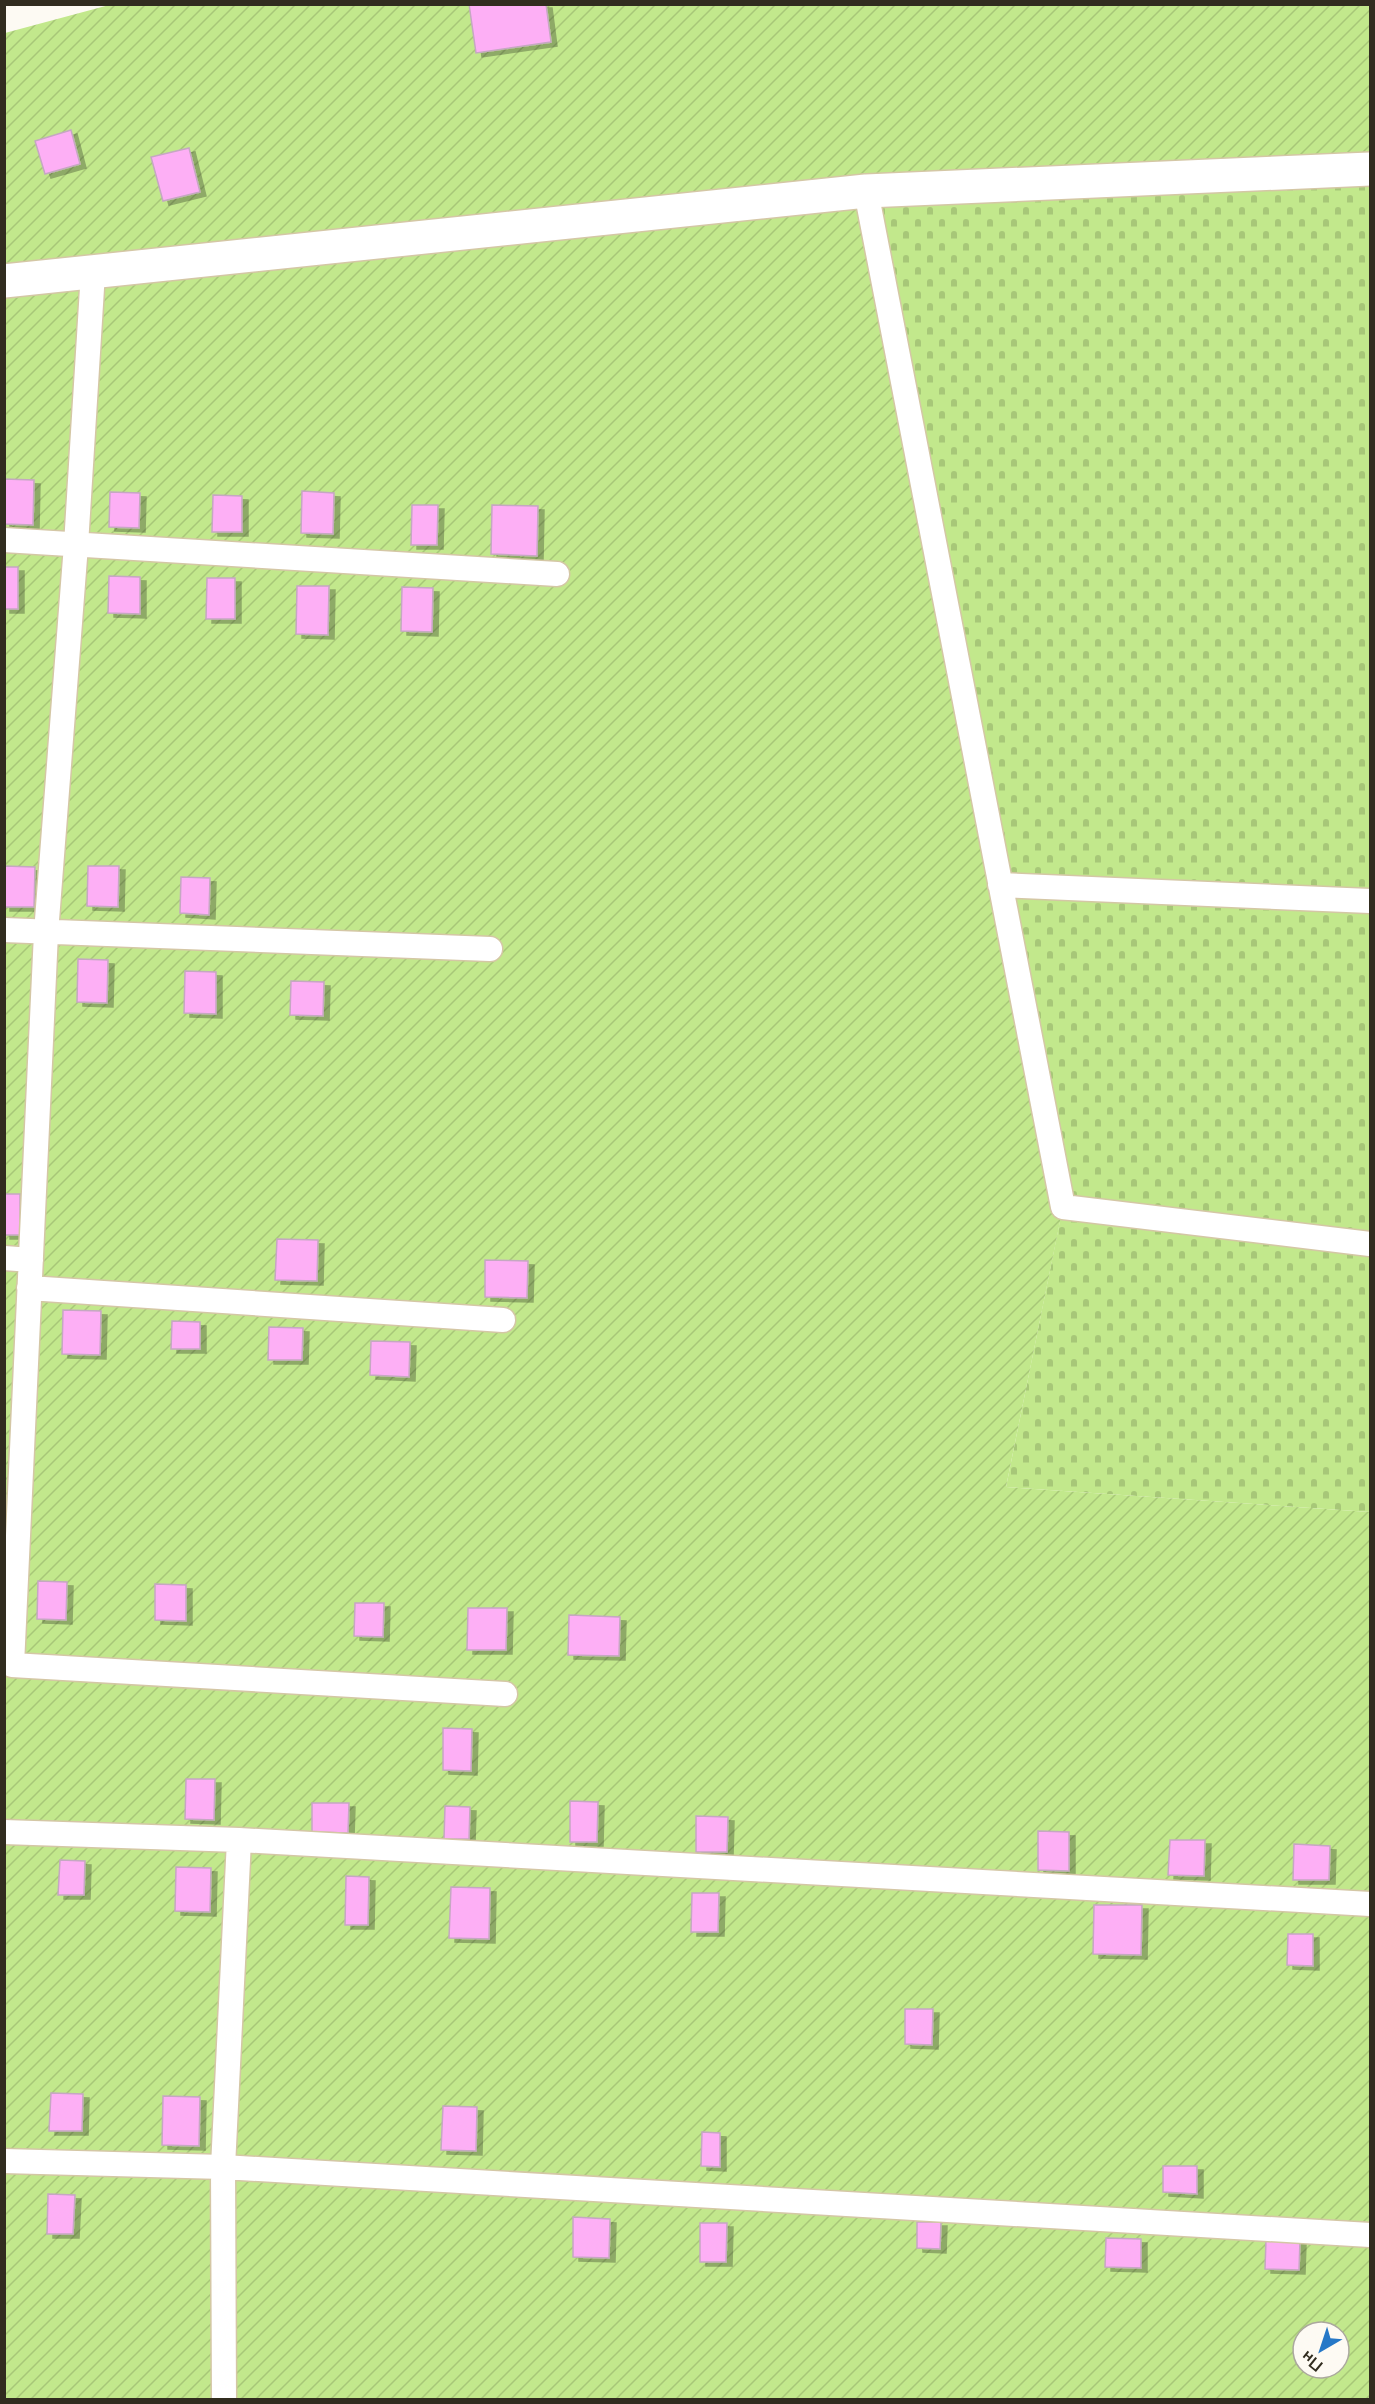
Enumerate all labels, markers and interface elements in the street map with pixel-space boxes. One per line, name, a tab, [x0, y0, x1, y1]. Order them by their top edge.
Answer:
north arrow	[1291, 2320, 1351, 2380]
text: Пн	[1297, 2345, 1328, 2376]

